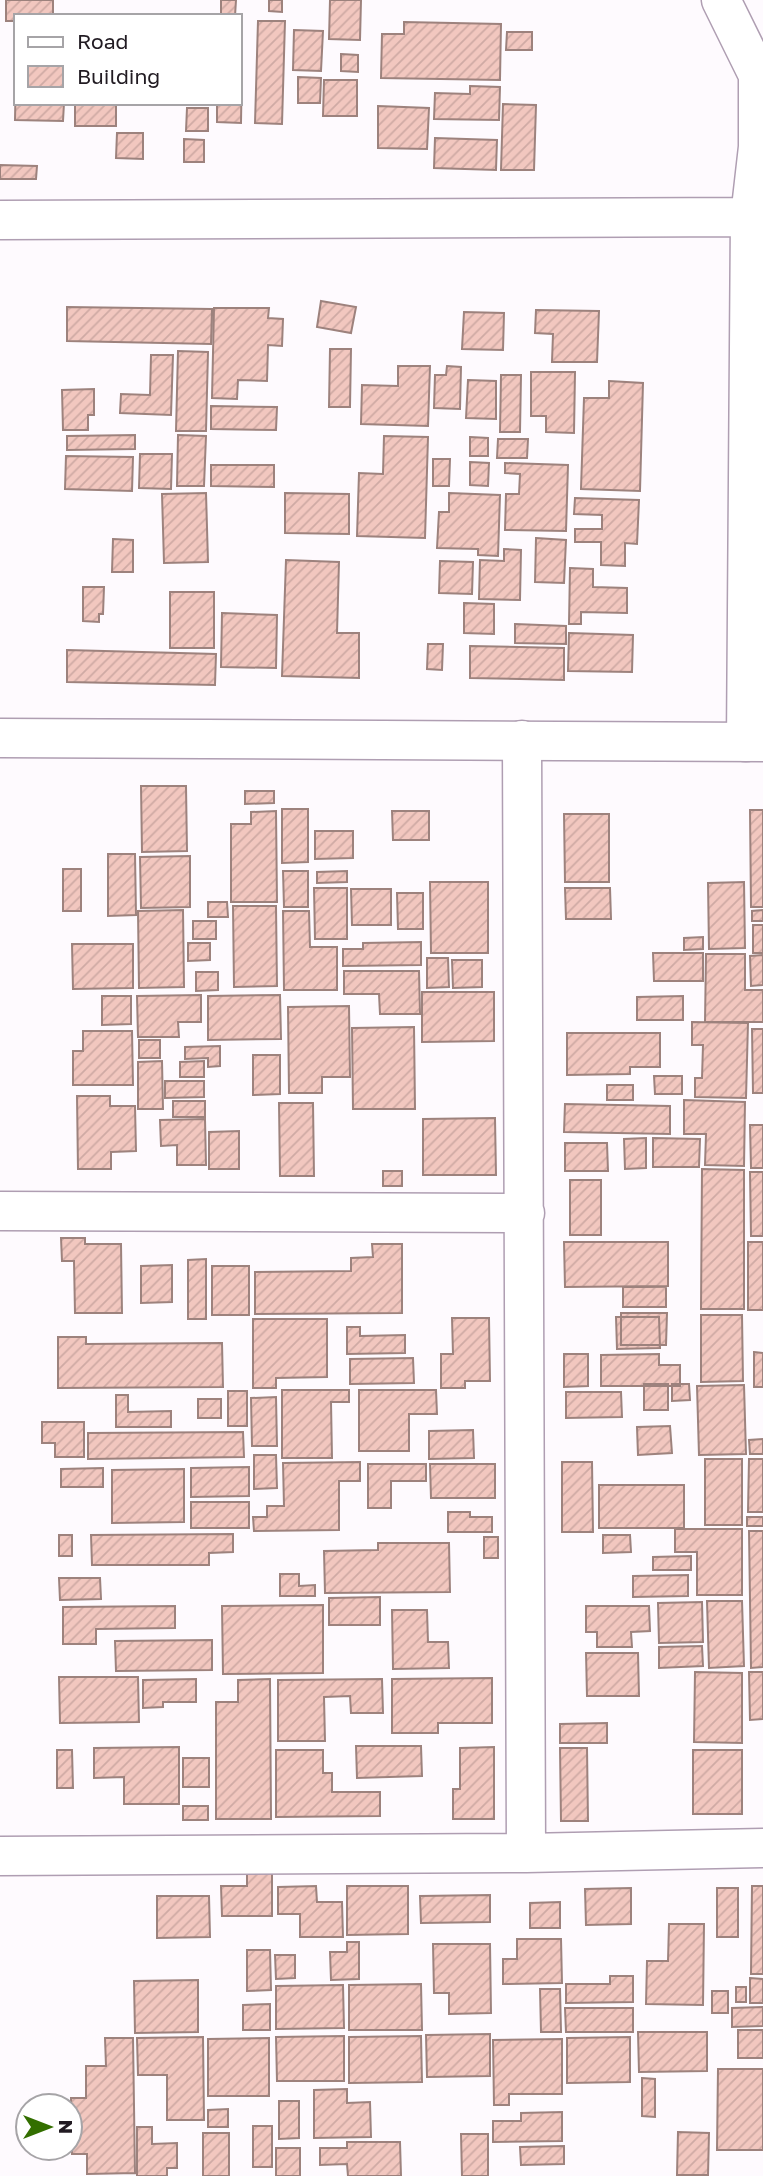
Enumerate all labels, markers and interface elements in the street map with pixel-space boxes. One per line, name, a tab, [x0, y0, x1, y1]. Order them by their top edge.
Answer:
legend	[14, 14, 242, 105]
text: Road	[77, 28, 128, 54]
text: Building	[77, 63, 160, 89]
north arrow	[14, 2092, 84, 2162]
text: N	[55, 2120, 78, 2134]

